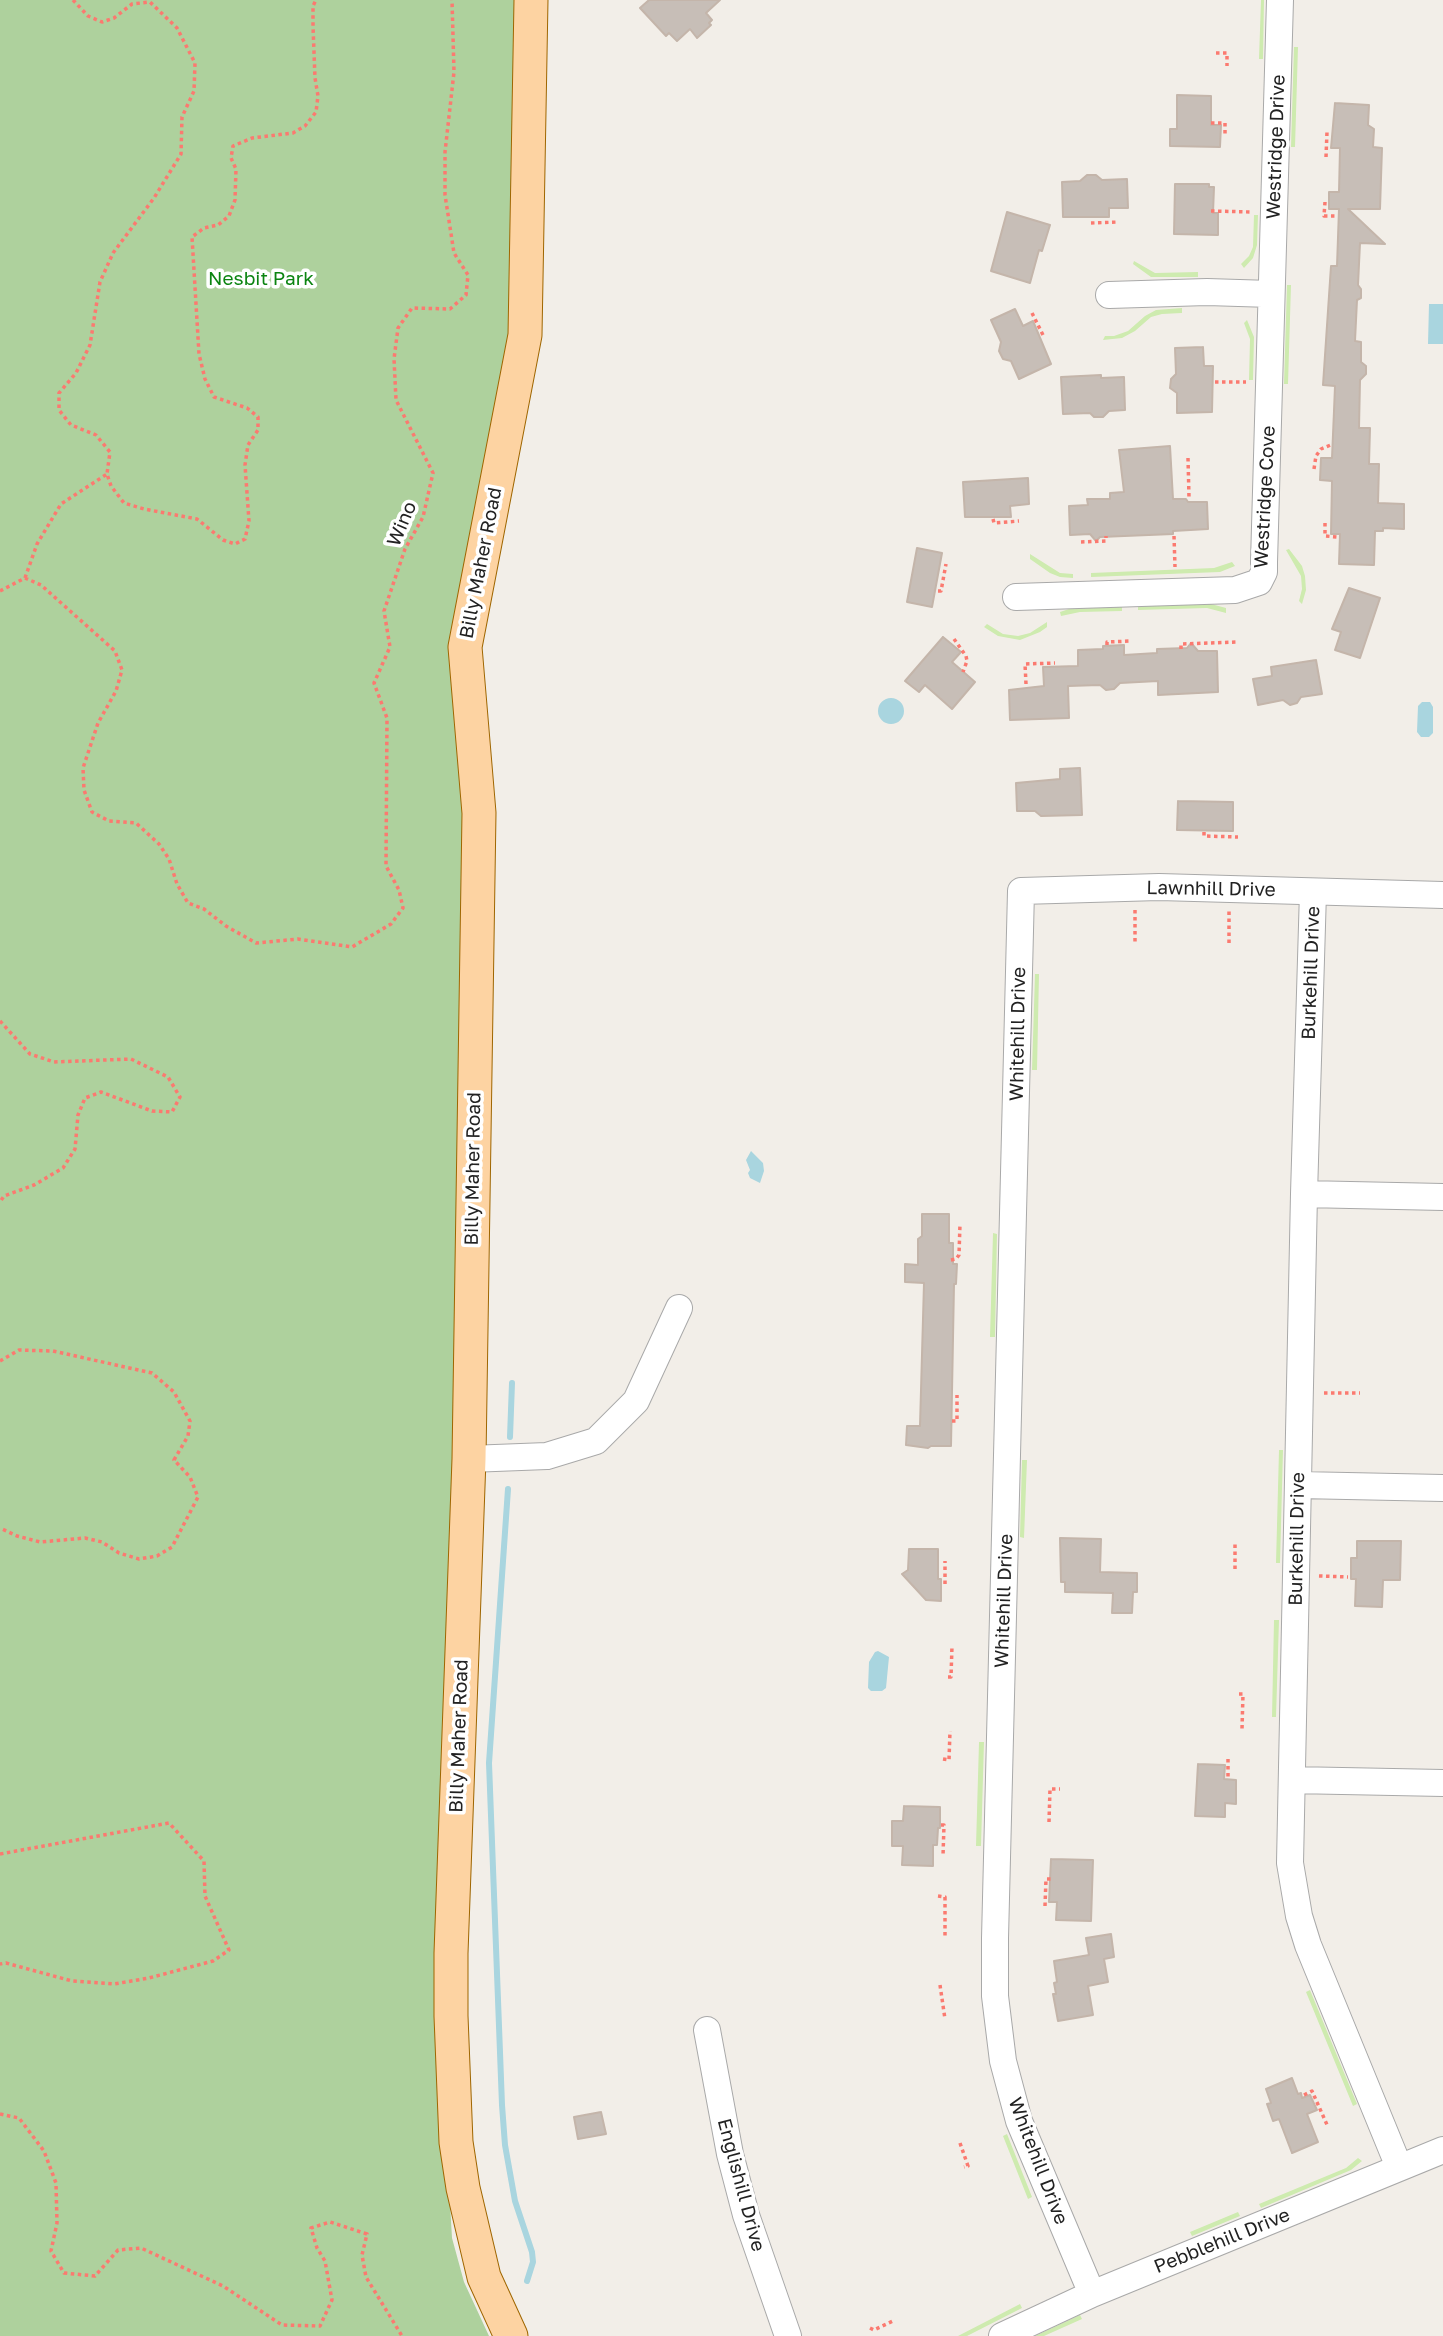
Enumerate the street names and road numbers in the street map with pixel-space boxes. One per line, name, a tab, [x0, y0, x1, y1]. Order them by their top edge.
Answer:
street label: Westridge Drive	[1262, 74, 1290, 220]
street label: Westridge Cove	[1250, 425, 1280, 569]
street label: Billy Maher Road	[455, 485, 507, 641]
street label: Wino	[382, 498, 422, 550]
street label: Lawnhill Drive	[1146, 876, 1276, 902]
street label: Burkehill Drive	[1297, 906, 1325, 1040]
street label: Whitehill Drive	[1005, 967, 1031, 1101]
street label: Billy Maher Road	[460, 1092, 486, 1246]
street label: Burkehill Drive	[1284, 1472, 1310, 1606]
street label: Whitehill Drive	[990, 1533, 1018, 1669]
street label: Billy Maher Road	[445, 1659, 473, 1813]
street label: Whitehill Drive	[1003, 2094, 1073, 2228]
street label: Englishill Drive	[712, 2116, 770, 2254]
street label: Pebblehill Drive	[1151, 2203, 1293, 2279]

